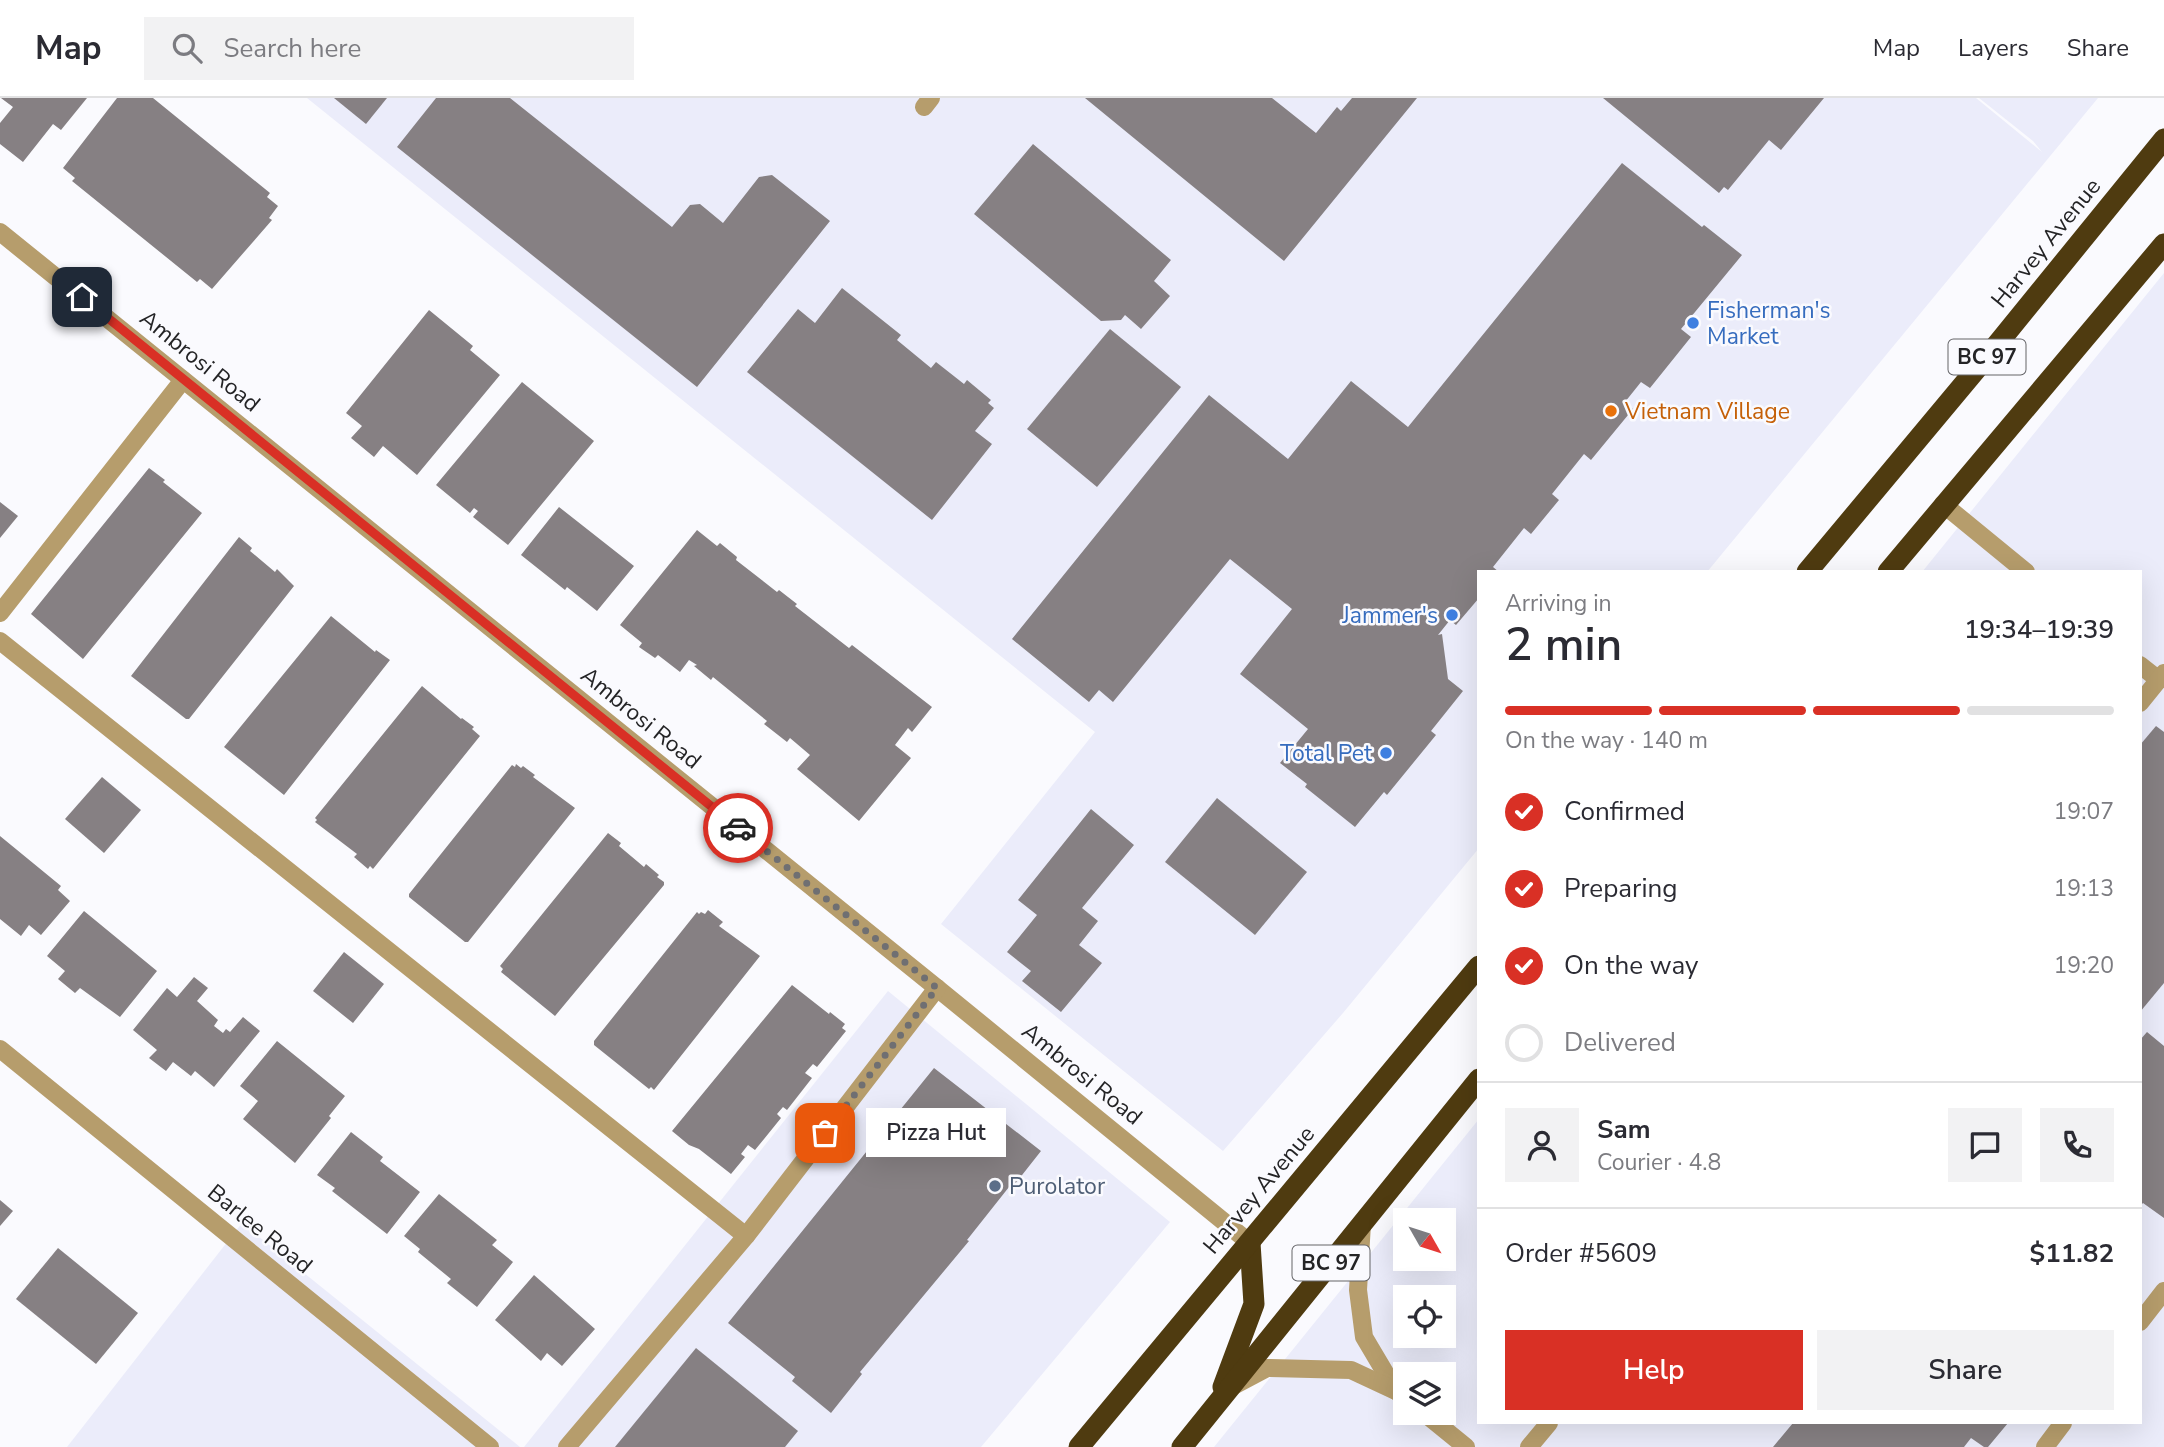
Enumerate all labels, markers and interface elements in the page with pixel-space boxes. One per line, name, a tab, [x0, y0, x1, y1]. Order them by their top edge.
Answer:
search box	[144, 17, 634, 80]
text: Map	[35, 26, 102, 71]
icon: search	[168, 29, 206, 67]
text: Search here	[224, 31, 361, 66]
text: Map	[1873, 32, 1920, 64]
text: Layers	[1958, 32, 2029, 64]
text: Share	[2067, 32, 2129, 64]
street label: Harvey Avenue	[1984, 172, 2108, 314]
pin	[52, 267, 112, 327]
icon: home	[63, 278, 101, 316]
place label: Fisherman's Market	[1707, 295, 1831, 352]
street label: Ambrosi Road	[133, 303, 267, 419]
marker: Fisherman's Market	[1685, 315, 1701, 331]
road number: BC 97	[1948, 340, 2025, 374]
place label: Vietnam Village	[1624, 396, 1790, 427]
marker: Vietnam Village	[1603, 403, 1619, 419]
text: Arriving in	[1505, 588, 1612, 619]
place label: Jammer's	[1341, 600, 1438, 631]
marker: Jammer's	[1444, 607, 1460, 623]
text: 19:34–19:39	[1964, 612, 2114, 647]
text: 2 min	[1505, 613, 1622, 676]
street label: Ambrosi Road	[574, 660, 708, 776]
text: On the way · 140 m	[1505, 725, 1708, 756]
place label: Total Pet	[1280, 738, 1373, 769]
marker: Total Pet	[1378, 745, 1394, 761]
courier	[703, 793, 773, 863]
icon: check	[1505, 793, 1543, 831]
text: Confirmed	[1564, 794, 1685, 829]
text: 19:07	[2054, 796, 2114, 827]
icon: car	[719, 809, 757, 847]
icon: check	[1505, 870, 1543, 908]
text: Preparing	[1564, 871, 1677, 906]
text: 19:13	[2054, 873, 2114, 904]
icon: check	[1505, 947, 1543, 985]
text: On the way	[1564, 948, 1698, 983]
text: 19:20	[2054, 950, 2114, 981]
street label: Ambrosi Road	[1015, 1016, 1149, 1132]
text: Delivered	[1564, 1025, 1676, 1060]
pin	[795, 1103, 855, 1163]
callout: Pizza Hut	[867, 1108, 1007, 1158]
button: person	[1505, 1108, 1579, 1182]
button: chat	[1948, 1108, 2022, 1182]
button: phone	[2040, 1108, 2114, 1182]
text: Sam	[1597, 1112, 1650, 1147]
icon: bag	[806, 1114, 844, 1152]
text: Pizza Hut	[886, 1117, 986, 1148]
street label: Harvey Avenue	[1196, 1119, 1322, 1261]
text: Courier · 4.8	[1597, 1147, 1721, 1178]
place label: Purolator	[1009, 1171, 1106, 1202]
street label: Barlee Road	[201, 1177, 319, 1281]
marker: Purolator	[987, 1178, 1003, 1194]
north arrow	[1393, 1208, 1456, 1270]
map controls	[1393, 1208, 1456, 1425]
text: Order #5609	[1505, 1236, 1657, 1271]
text: $11.82	[2030, 1236, 2114, 1271]
road number: BC 97	[1292, 1246, 1370, 1280]
button: locate	[1393, 1285, 1456, 1348]
button: Help	[1505, 1330, 1803, 1410]
button: Share	[1817, 1330, 2114, 1410]
button: layers	[1393, 1362, 1456, 1425]

